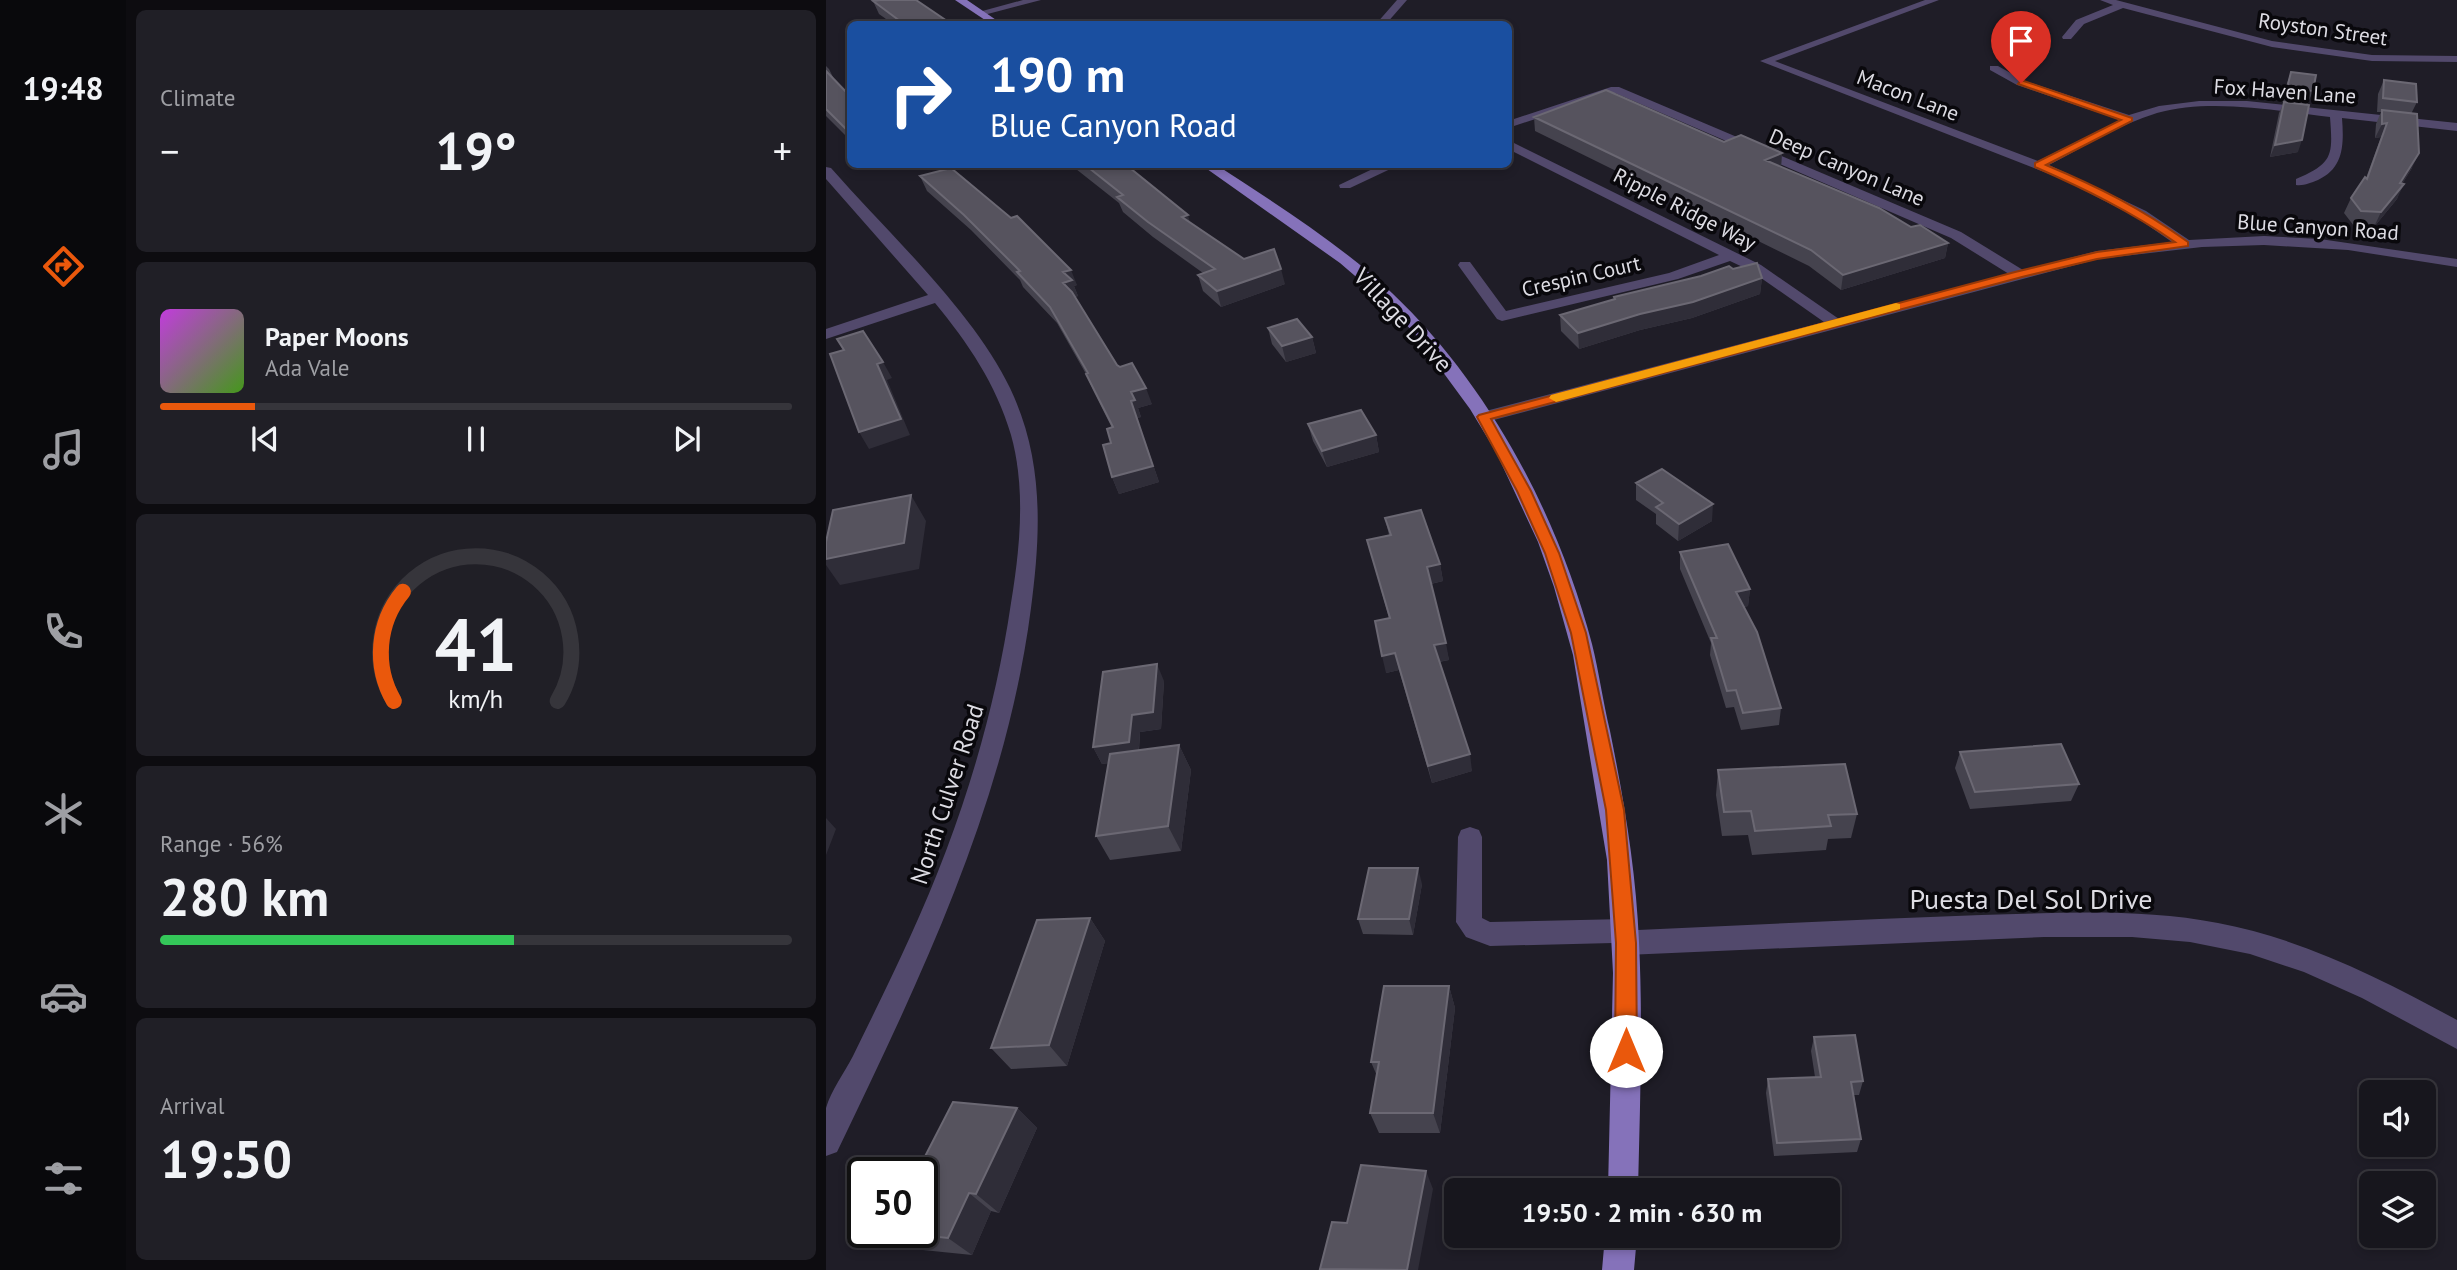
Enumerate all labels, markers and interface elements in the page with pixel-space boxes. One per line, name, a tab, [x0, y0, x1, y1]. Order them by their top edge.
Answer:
street label: Royston Street	[2257, 7, 2389, 51]
pin	[1991, 11, 2051, 83]
icon: arrive	[2002, 22, 2040, 60]
text: 190 m	[990, 42, 1125, 106]
icon: right	[875, 49, 966, 140]
street label: Macon Lane	[1853, 63, 1963, 127]
text: 19:48	[22, 67, 104, 109]
street label: Fox Haven Lane	[2213, 73, 2357, 109]
text: Climate	[160, 83, 235, 112]
text: Blue Canyon Road	[990, 104, 1237, 146]
text: 19°	[435, 117, 517, 184]
street label: Deep Canyon Lane	[1765, 122, 1929, 212]
text: −	[160, 126, 179, 175]
text: +	[773, 126, 792, 175]
street label: Ripple Ridge Way	[1609, 161, 1761, 257]
street label: Blue Canyon Road	[2236, 208, 2400, 246]
icon: directions	[39, 242, 88, 291]
street label: Crespin Court	[1519, 249, 1643, 303]
street label: Village Drive	[1346, 261, 1459, 379]
text: Paper Moons	[265, 320, 409, 353]
text: Ada Vale	[265, 353, 349, 382]
icon: previous	[246, 420, 284, 458]
icon: pause	[457, 420, 495, 458]
icon: next	[668, 420, 706, 458]
icon: music	[39, 425, 88, 474]
text: 41	[435, 597, 517, 691]
icon: phone	[39, 607, 88, 656]
text: km/h	[449, 683, 503, 715]
street label: North Culver Road	[903, 700, 991, 888]
icon: climate	[39, 789, 88, 838]
text: Range · 56%	[160, 829, 283, 858]
text: 280 km	[160, 863, 329, 930]
street label: Puesta Del Sol Drive	[1909, 880, 2153, 917]
icon: car	[39, 972, 88, 1021]
position arrow	[1589, 1014, 1663, 1088]
map controls	[2359, 1080, 2436, 1248]
button: sound	[2359, 1080, 2436, 1157]
text: Arrival	[160, 1091, 224, 1120]
text: 19:50	[160, 1125, 292, 1192]
icon: filters	[39, 1154, 88, 1203]
speed limit sign: 50	[847, 1157, 938, 1248]
button: layers	[2359, 1171, 2436, 1248]
text: 19:50 · 2 min · 630 m	[1522, 1196, 1762, 1229]

